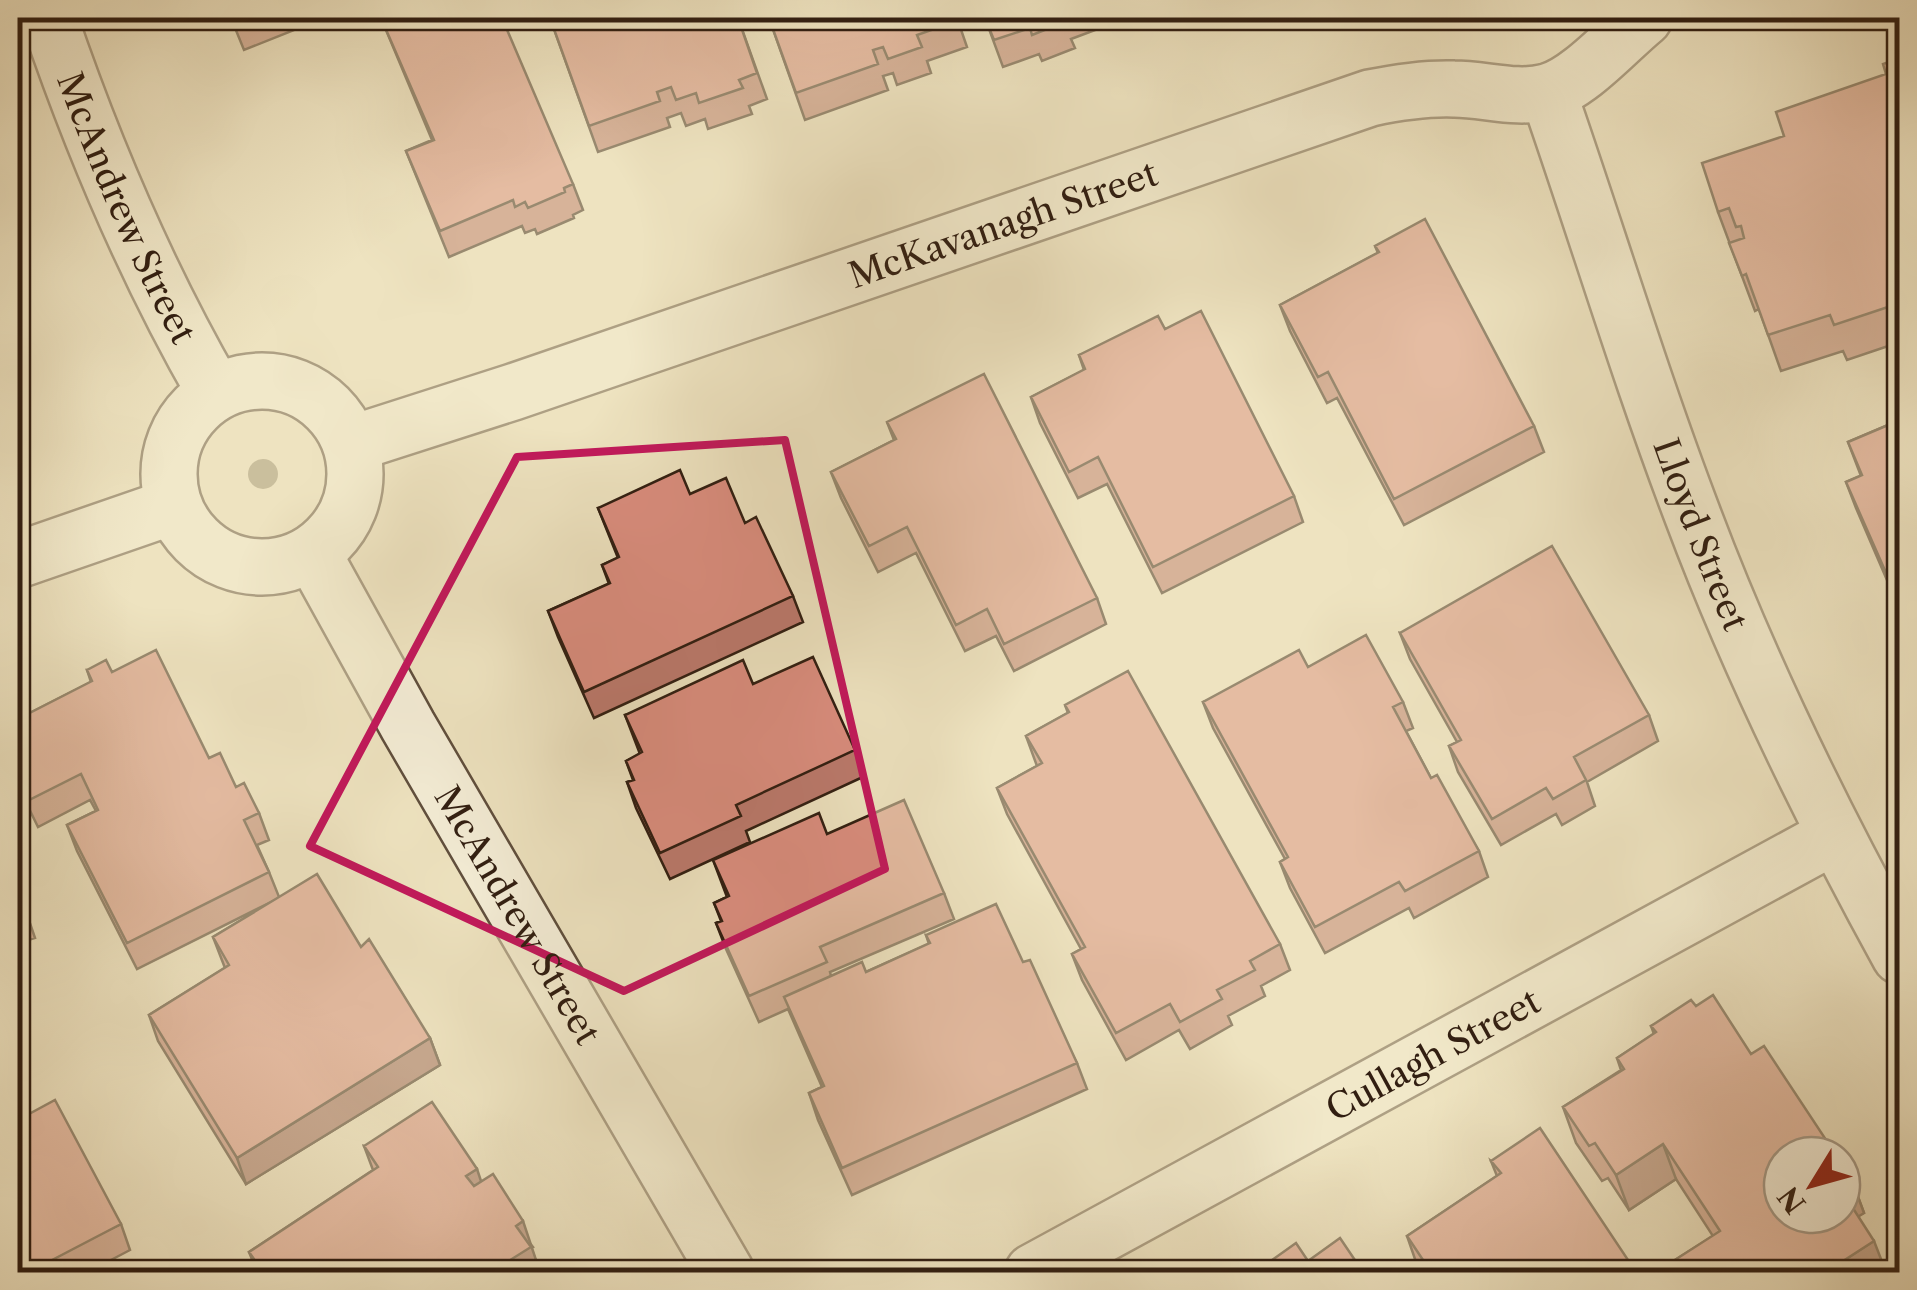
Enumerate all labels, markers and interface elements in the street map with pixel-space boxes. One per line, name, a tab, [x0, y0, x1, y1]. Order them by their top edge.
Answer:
street label: McAndrew Street	[48, 66, 206, 351]
street label: McKavanagh Street	[843, 151, 1163, 297]
street label: Lloyd Street	[1645, 432, 1758, 637]
street label: McAndrew Street	[426, 778, 610, 1052]
street label: Cullagh Street	[1318, 979, 1547, 1130]
north arrow	[1762, 1135, 1862, 1235]
text: N	[1771, 1180, 1813, 1220]

